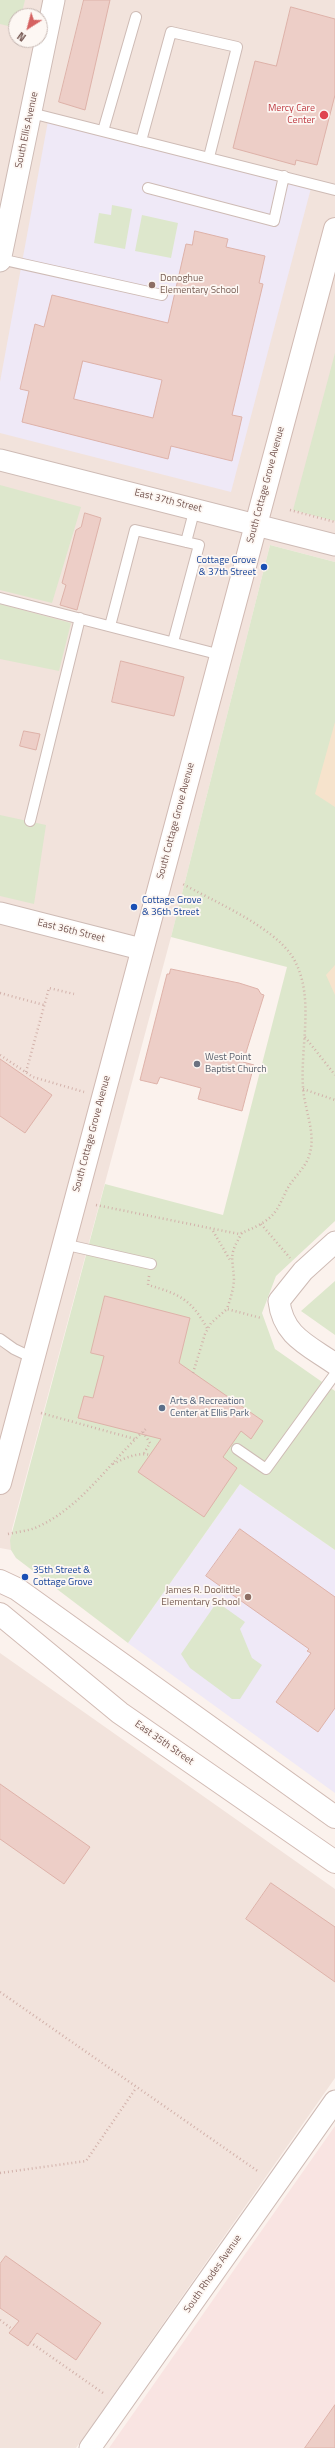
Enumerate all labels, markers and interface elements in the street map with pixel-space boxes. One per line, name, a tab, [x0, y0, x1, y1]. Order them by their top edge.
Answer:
north arrow	[8, 8, 48, 48]
text: N	[14, 28, 29, 46]
street label: South Ellis Avenue	[13, 91, 41, 169]
place label: Mercy Care Center	[268, 103, 315, 126]
marker: Mercy Care Center	[318, 109, 330, 121]
place label: Donoghue Elementary School	[160, 273, 239, 296]
marker: Donoghue Elementary School	[147, 280, 157, 290]
street label: South Cottage Grove Avenue	[245, 425, 287, 545]
street label: East 37th Street	[133, 487, 203, 515]
place label: Cottage Grove & 37th Street	[197, 555, 256, 578]
marker: Cottage Grove & 37th Street	[259, 562, 269, 572]
street label: South Cottage Grove Avenue	[155, 761, 197, 881]
place label: Cottage Grove & 36th Street	[142, 895, 201, 918]
marker: Cottage Grove & 36th Street	[129, 902, 139, 912]
street label: East 36th Street	[36, 917, 106, 945]
place label: West Point Baptist Church	[205, 1052, 267, 1076]
marker: West Point Baptist Church	[192, 1059, 202, 1069]
street label: South Cottage Grove Avenue	[71, 1074, 113, 1194]
place label: Arts & Recreation Center at Ellis Park	[170, 1396, 249, 1420]
marker: Arts & Recreation Center at Ellis Park	[157, 1403, 167, 1413]
place label: 35th Street & Cottage Grove	[33, 1565, 92, 1588]
marker: 35th Street & Cottage Grove	[20, 1572, 30, 1582]
place label: James R. Doolittle Elementary School	[161, 1585, 240, 1608]
marker: James R. Doolittle Elementary School	[243, 1592, 253, 1602]
street label: East 35th Street	[132, 1718, 196, 1768]
street label: South Rhodes Avenue	[182, 2233, 244, 2315]

